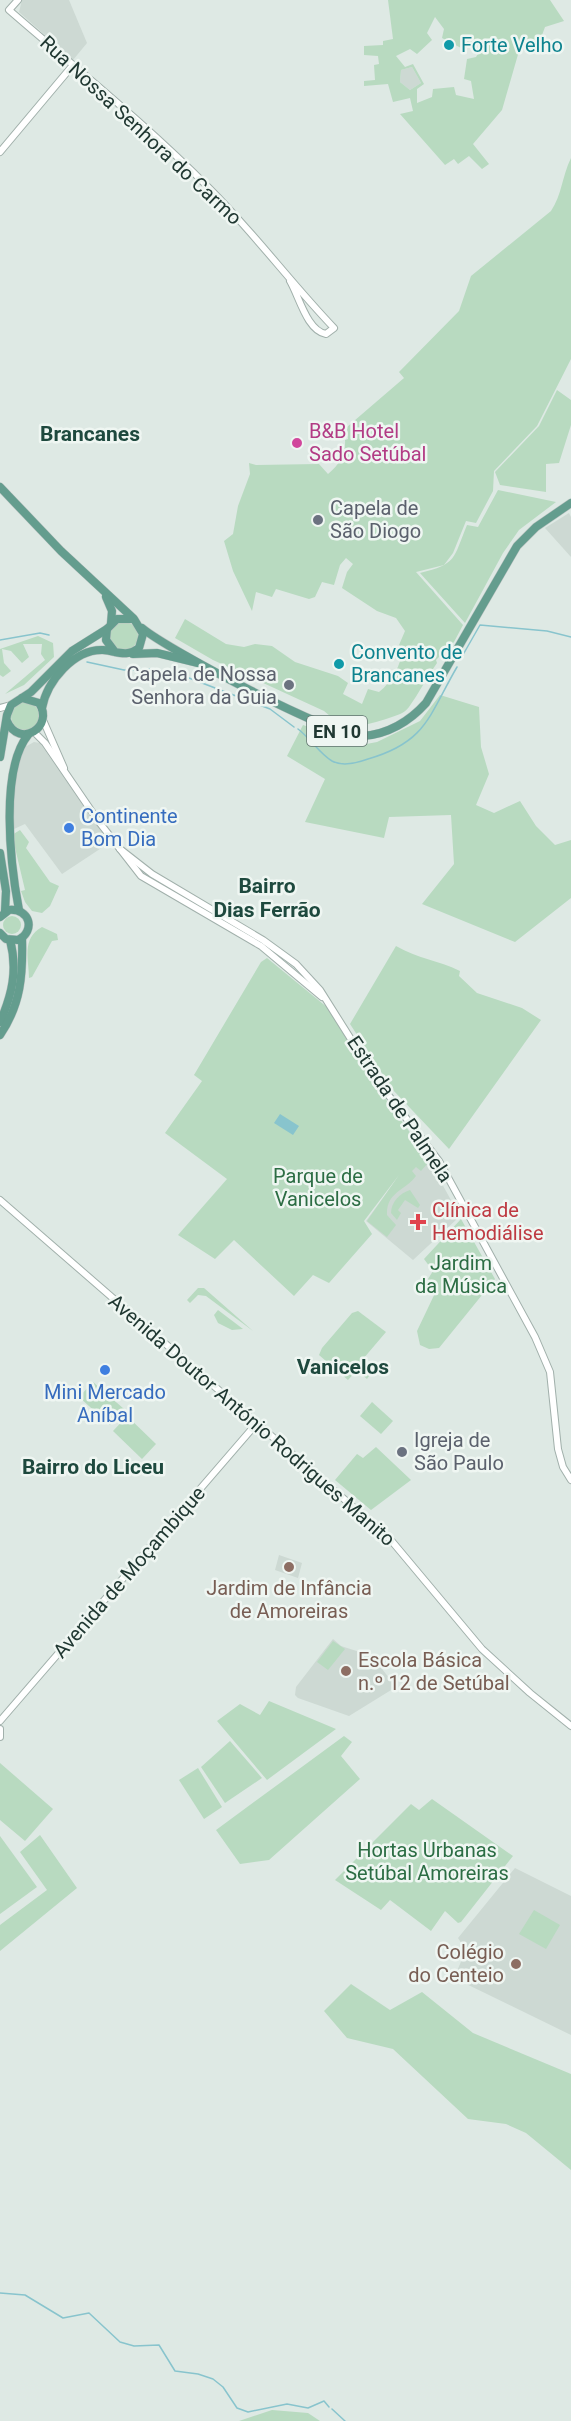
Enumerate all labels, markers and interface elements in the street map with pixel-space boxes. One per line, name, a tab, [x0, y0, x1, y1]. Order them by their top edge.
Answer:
street label: Rua Nossa Senhora do Carmo	[35, 30, 247, 230]
place label: Forte Velho	[461, 33, 563, 57]
marker: Forte Velho	[442, 38, 456, 52]
place label: B&B Hotel Sado Setúbal	[309, 419, 426, 466]
district label: Brancanes	[40, 422, 140, 446]
marker: B&B Hotel Sado Setúbal	[290, 436, 304, 450]
place label: Capela de São Diogo	[330, 496, 421, 543]
marker: Capela de São Diogo	[311, 513, 325, 527]
place label: Convento de Brancanes	[351, 640, 462, 687]
marker: Convento de Brancanes	[332, 657, 346, 671]
place label: Capela de Nossa Senhora da Guia	[127, 662, 277, 709]
marker: Capela de Nossa Senhora da Guia	[282, 678, 296, 692]
road number: EN 10	[307, 716, 367, 746]
place label: Continente Bom Dia	[81, 804, 178, 851]
marker: Continente Bom Dia	[62, 821, 76, 835]
district label: Bairro Dias Ferrão	[213, 874, 321, 922]
street label: Estrada de Palmela	[342, 1031, 458, 1187]
park label: Parque de Vanicelos	[273, 1164, 363, 1211]
place label: Clínica de Hemodiálise	[432, 1198, 544, 1245]
marker: Clínica de Hemodiálise	[409, 1213, 427, 1231]
park label: Jardim da Música	[415, 1251, 507, 1298]
street label: Avenida Doutor António Rodrigues Manito	[104, 1289, 400, 1551]
district label: Vanicelos	[297, 1355, 389, 1379]
marker: Mini Mercado Aníbal	[98, 1363, 112, 1377]
place label: Mini Mercado Aníbal	[44, 1380, 166, 1427]
place label: Igreja de São Paulo	[414, 1428, 504, 1475]
marker: Igreja de São Paulo	[395, 1445, 409, 1459]
district label: Bairro do Liceu	[22, 1455, 164, 1479]
street label: Avenida de Moçambique	[48, 1481, 210, 1663]
marker: Jardim de Infância de Amoreiras	[282, 1560, 296, 1574]
place label: Jardim de Infância de Amoreiras	[206, 1576, 372, 1623]
place label: Escola Básica n.º 12 de Setúbal	[358, 1648, 510, 1695]
marker: Escola Básica n.º 12 de Setúbal	[339, 1664, 353, 1678]
park label: Hortas Urbanas Setúbal Amoreiras	[345, 1838, 509, 1885]
place label: Colégio do Centeio	[408, 1940, 504, 1987]
marker: Colégio do Centeio	[509, 1957, 523, 1971]

